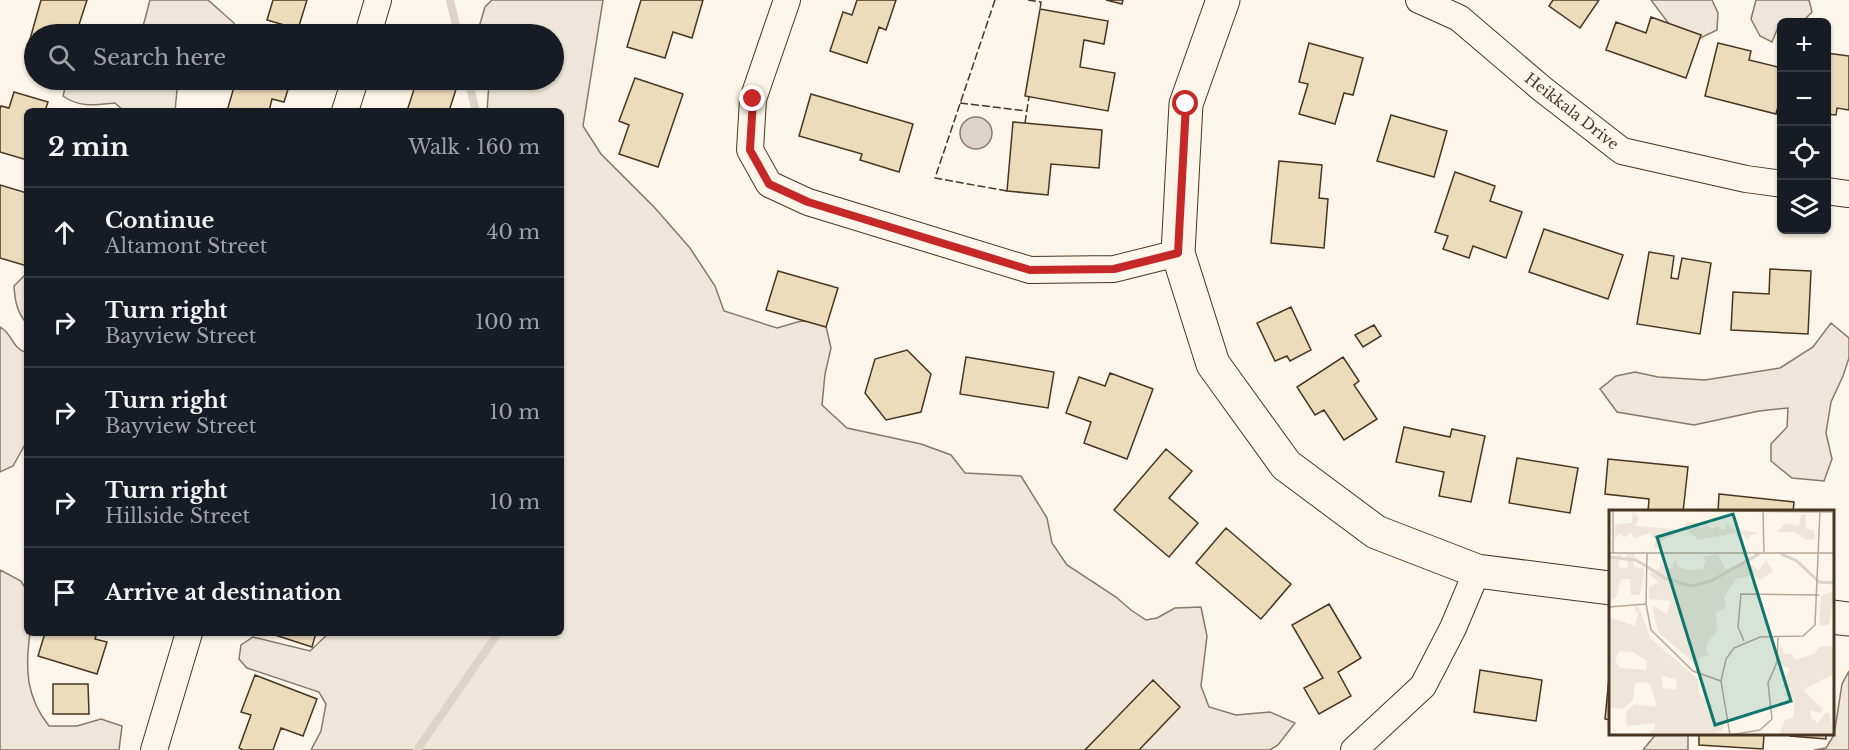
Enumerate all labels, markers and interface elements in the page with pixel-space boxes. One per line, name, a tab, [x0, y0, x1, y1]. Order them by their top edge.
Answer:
map controls	[1777, 18, 1831, 234]
button: +	[1777, 18, 1831, 72]
search box	[24, 24, 564, 90]
icon: search	[45, 41, 78, 74]
text: Search here	[93, 44, 226, 71]
street label: Heikkala Drive	[1521, 68, 1623, 154]
button: −	[1777, 72, 1831, 126]
route end	[739, 85, 765, 111]
route start	[1172, 90, 1198, 116]
button: locate	[1777, 126, 1831, 180]
text: 2 min	[48, 131, 129, 163]
text: Walk · 160 m	[408, 135, 540, 159]
button: layers	[1777, 180, 1831, 234]
text: Continue	[105, 207, 214, 234]
icon: ahead	[48, 216, 81, 249]
text: 40 m	[487, 220, 540, 244]
text: Altamont Street	[105, 234, 267, 258]
text: Turn right	[105, 297, 227, 324]
icon: right	[48, 306, 81, 339]
text: 100 m	[475, 310, 540, 334]
text: Bayview Street	[105, 324, 256, 348]
text: Turn right	[105, 387, 227, 414]
icon: right	[48, 396, 81, 429]
text: 10 m	[490, 400, 540, 424]
text: Bayview Street	[105, 414, 256, 438]
text: Turn right	[105, 477, 227, 504]
icon: right	[48, 486, 81, 519]
text: 10 m	[490, 490, 540, 514]
text: Hillside Street	[105, 504, 250, 528]
inset map	[1609, 510, 1834, 735]
icon: arrive	[48, 576, 81, 609]
text: Arrive at destination	[105, 579, 342, 606]

